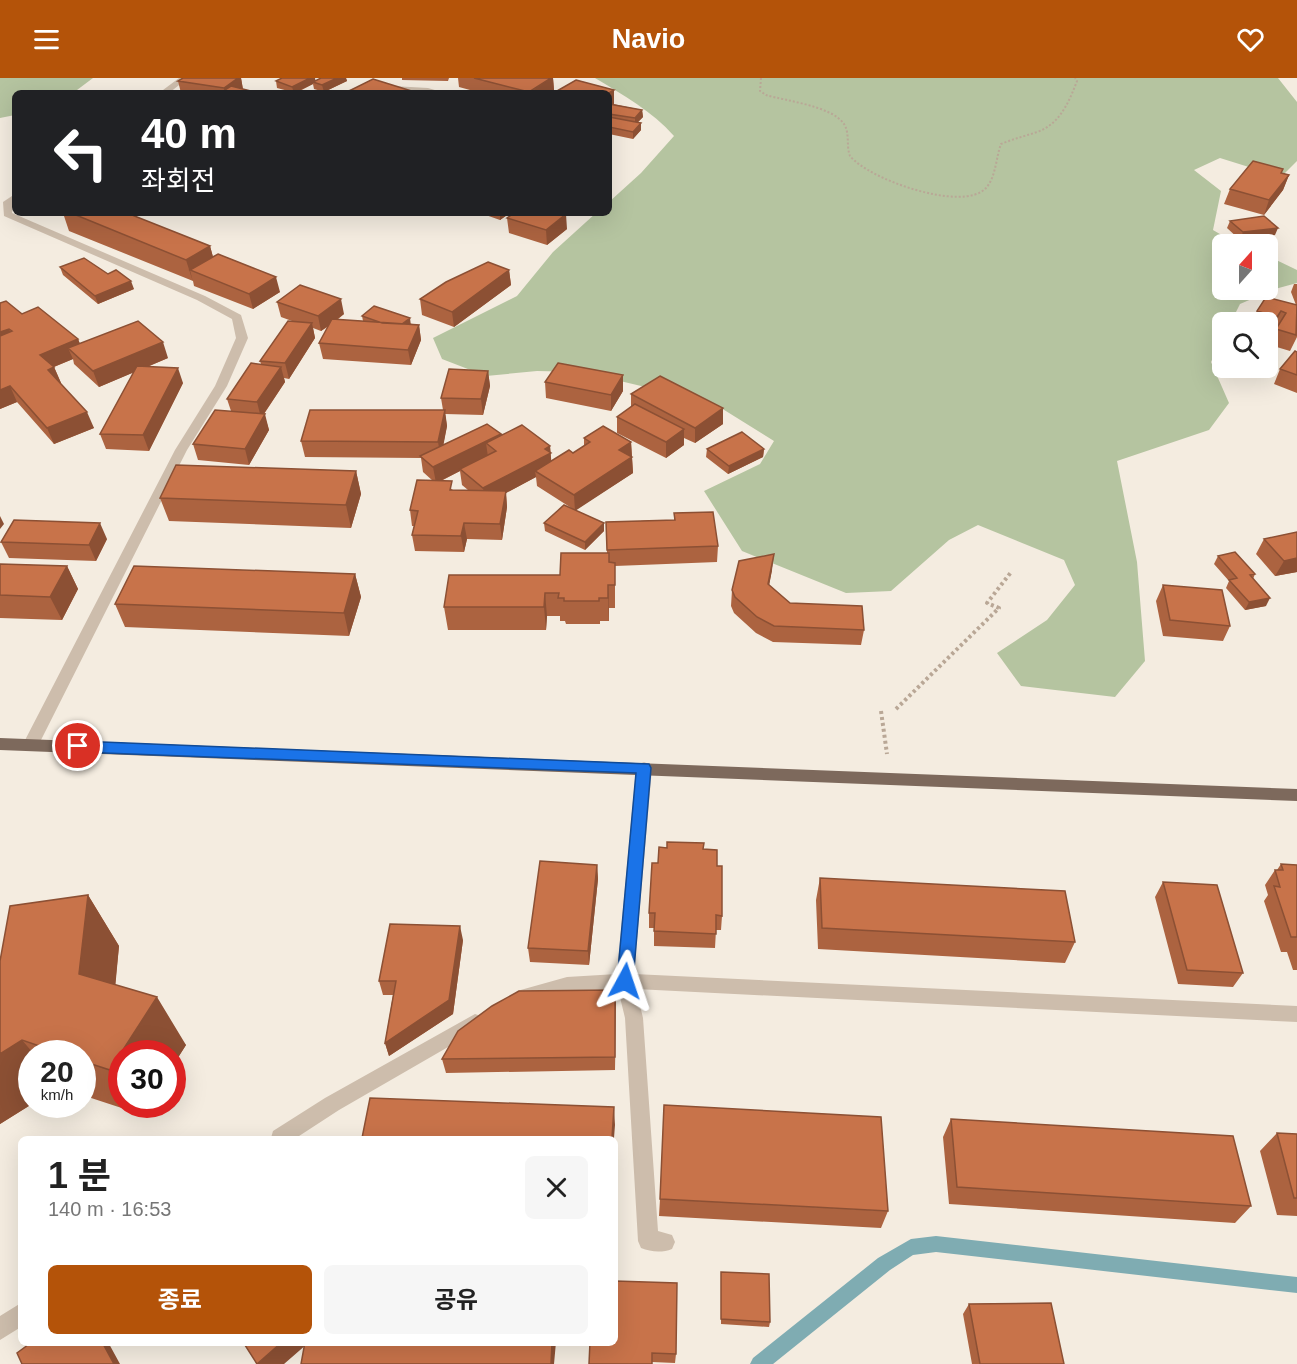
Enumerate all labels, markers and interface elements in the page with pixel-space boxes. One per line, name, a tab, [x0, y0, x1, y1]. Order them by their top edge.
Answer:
icon: menu	[30, 23, 63, 56]
icon: heart	[1234, 23, 1267, 56]
text: Navio	[612, 24, 685, 54]
text: 40 m	[141, 110, 237, 157]
icon: left	[42, 114, 120, 192]
text: 좌회전	[141, 166, 216, 196]
north arrow	[1212, 234, 1278, 300]
map controls	[1212, 234, 1278, 378]
button: search	[1212, 312, 1278, 378]
pin	[52, 720, 103, 771]
icon: arrive	[61, 729, 94, 762]
position arrow	[593, 949, 657, 1013]
speed limit sign: 30	[108, 1040, 186, 1118]
text: 20	[40, 1055, 74, 1088]
text: km/h	[41, 1086, 73, 1103]
text: 1 분	[48, 1155, 111, 1196]
button: close	[525, 1156, 588, 1219]
text: 140 m · 16:53	[48, 1198, 171, 1220]
button: 종료	[48, 1265, 312, 1334]
button: 공유	[324, 1265, 588, 1334]

